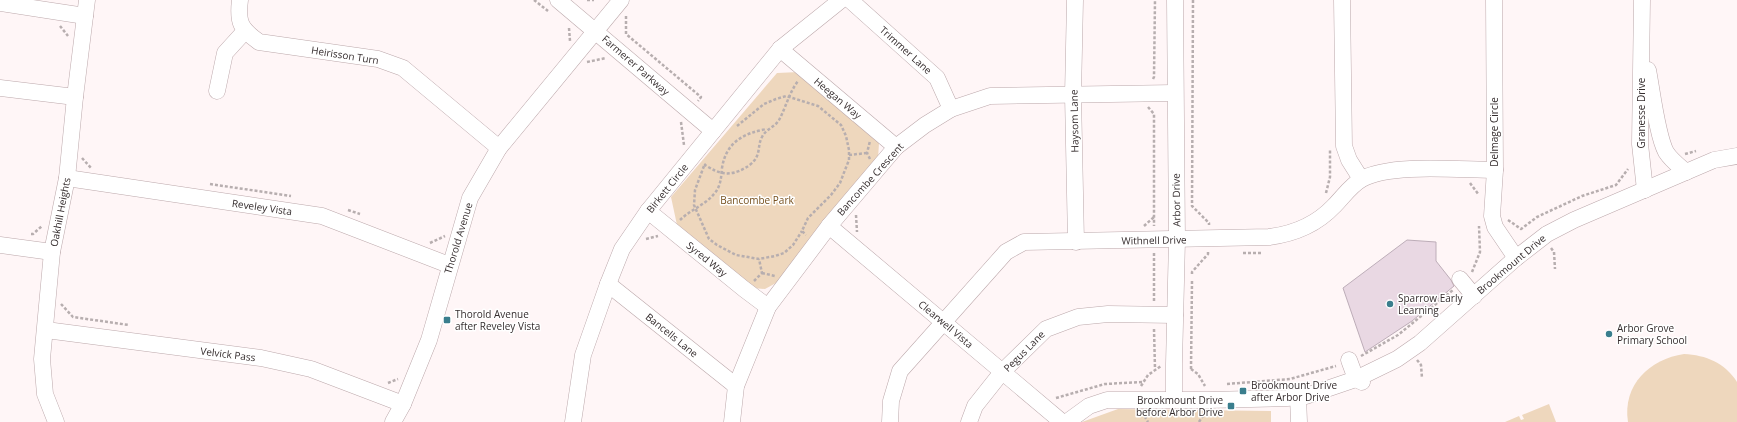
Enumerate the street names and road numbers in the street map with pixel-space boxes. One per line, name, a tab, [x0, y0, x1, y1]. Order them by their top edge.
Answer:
street label: Trimmer Lane	[877, 23, 935, 77]
street label: Farmerer Parkway	[599, 32, 674, 99]
street label: Heirisson Turn	[310, 43, 380, 67]
street label: Heegan Way	[811, 74, 866, 123]
street label: Granesse Drive	[1634, 77, 1648, 148]
street label: Haysom Lane	[1066, 89, 1082, 153]
street label: Delmage Circle	[1487, 97, 1501, 167]
street label: Bancombe Crescent	[834, 139, 907, 218]
street label: Birkett Circle	[643, 160, 691, 216]
street label: Arbor Drive	[1169, 173, 1183, 227]
street label: Oakhill Heights	[46, 176, 74, 248]
street label: Reveley Vista	[231, 196, 293, 218]
street label: Thorold Avenue	[441, 200, 476, 275]
street label: Brookmount Drive	[1474, 231, 1549, 297]
street label: Withnell Drive	[1121, 232, 1187, 248]
street label: Syred Way	[684, 238, 731, 280]
street label: Clearwell Vista	[916, 297, 976, 351]
street label: Bancells Lane	[643, 310, 701, 361]
street label: Pegus Lane	[1000, 327, 1048, 375]
street label: Velvick Pass	[200, 344, 257, 364]

